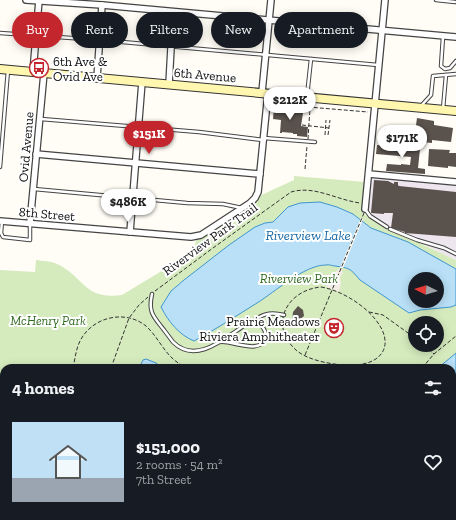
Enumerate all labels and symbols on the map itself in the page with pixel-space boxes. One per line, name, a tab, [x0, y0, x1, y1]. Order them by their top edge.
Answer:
place label: 6th Ave & Ovid Ave	[53, 54, 108, 84]
bus stop icon: 6th Ave & Ovid Ave	[28, 57, 50, 79]
street label: 6th Avenue	[173, 65, 237, 85]
pin: $212K	[262, 87, 318, 121]
street label: Ovid Avenue	[15, 111, 37, 183]
pin: $151K	[121, 121, 177, 155]
pin: $171K	[374, 125, 430, 159]
pin: $486K	[100, 189, 156, 223]
street label: Riverview Park Trail	[160, 199, 261, 278]
street label: 8th Street	[18, 204, 76, 224]
water label: Riverview Lake	[265, 227, 351, 244]
park label: Riverview Park	[260, 271, 338, 286]
north arrow	[408, 272, 444, 308]
park label: McHenry Park	[10, 313, 86, 328]
place label: Prairie Meadows Riviera Amphitheater	[199, 314, 320, 344]
theatre icon: Prairie Meadows Riviera Amphitheater	[323, 317, 345, 339]

